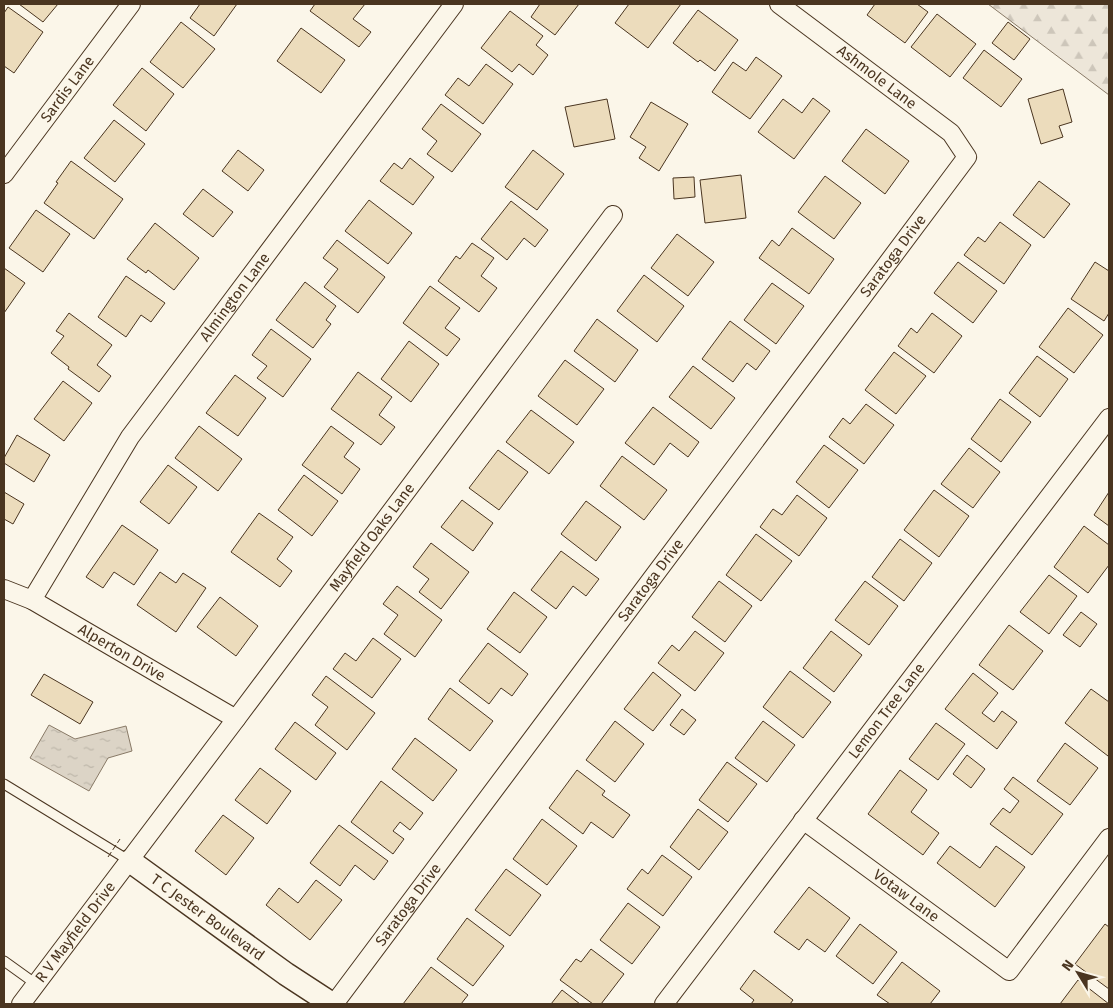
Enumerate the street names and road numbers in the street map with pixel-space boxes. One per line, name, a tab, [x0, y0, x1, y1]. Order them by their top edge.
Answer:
street label: Ashmole Lane	[834, 41, 920, 113]
street label: Sardis Lane	[37, 52, 98, 126]
street label: Saratoga Drive	[856, 211, 930, 301]
street label: Almington Lane	[196, 249, 274, 345]
street label: Mayfield Oaks Lane	[326, 480, 418, 595]
street label: Saratoga Drive	[614, 535, 687, 625]
street label: Alperton Drive	[75, 620, 169, 685]
street label: Lemon Tree Lane	[845, 660, 929, 762]
street label: Saratoga Drive	[371, 860, 445, 950]
street label: Votaw Lane	[870, 866, 943, 926]
street label: T C Jester Boulevard	[147, 870, 268, 964]
street label: R V Mayfield Drive	[31, 878, 119, 986]

